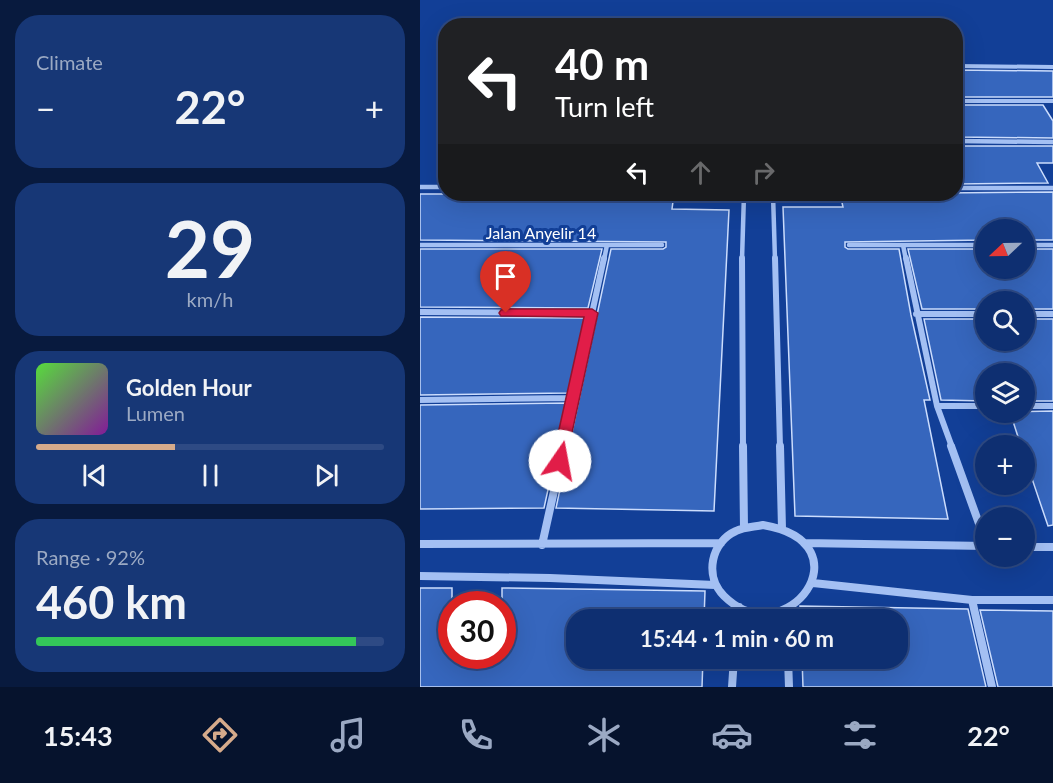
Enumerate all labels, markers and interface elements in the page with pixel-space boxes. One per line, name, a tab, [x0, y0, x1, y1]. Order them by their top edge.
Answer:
text: 40 m	[555, 39, 649, 89]
icon: left	[456, 42, 534, 120]
text: Climate	[36, 50, 103, 74]
text: 22°	[175, 80, 245, 134]
text: −	[36, 88, 55, 128]
text: +	[365, 88, 384, 128]
text: Turn left	[555, 90, 654, 123]
icon: left	[621, 156, 654, 189]
icon: ahead	[684, 156, 717, 189]
icon: right	[747, 156, 780, 189]
text: 29	[165, 201, 255, 295]
north arrow	[975, 219, 1035, 279]
map controls	[975, 219, 1035, 567]
street label: Jalan Anyelir 14	[486, 223, 596, 242]
pin	[480, 251, 531, 313]
icon: arrive	[489, 260, 522, 293]
text: km/h	[187, 287, 233, 311]
button: search	[975, 291, 1035, 351]
button: layers	[975, 363, 1035, 423]
text: Golden Hour	[126, 374, 252, 401]
text: Lumen	[126, 401, 185, 425]
position arrow	[528, 429, 592, 493]
button: +	[975, 435, 1035, 495]
icon: previous	[78, 459, 111, 492]
icon: pause	[194, 459, 227, 492]
icon: next	[310, 459, 343, 492]
button: −	[975, 507, 1035, 567]
text: Range · 92%	[36, 545, 145, 569]
text: 460 km	[36, 575, 187, 629]
speed limit sign: 30	[438, 591, 516, 669]
text: 15:44 · 1 min · 60 m	[640, 625, 834, 652]
icon: directions	[199, 714, 241, 756]
icon: music	[327, 714, 369, 756]
icon: phone	[455, 714, 497, 756]
icon: climate	[583, 714, 625, 756]
icon: car	[711, 714, 753, 756]
icon: filters	[839, 714, 881, 756]
text: 15:43	[43, 719, 113, 752]
text: 22°	[967, 719, 1010, 752]

